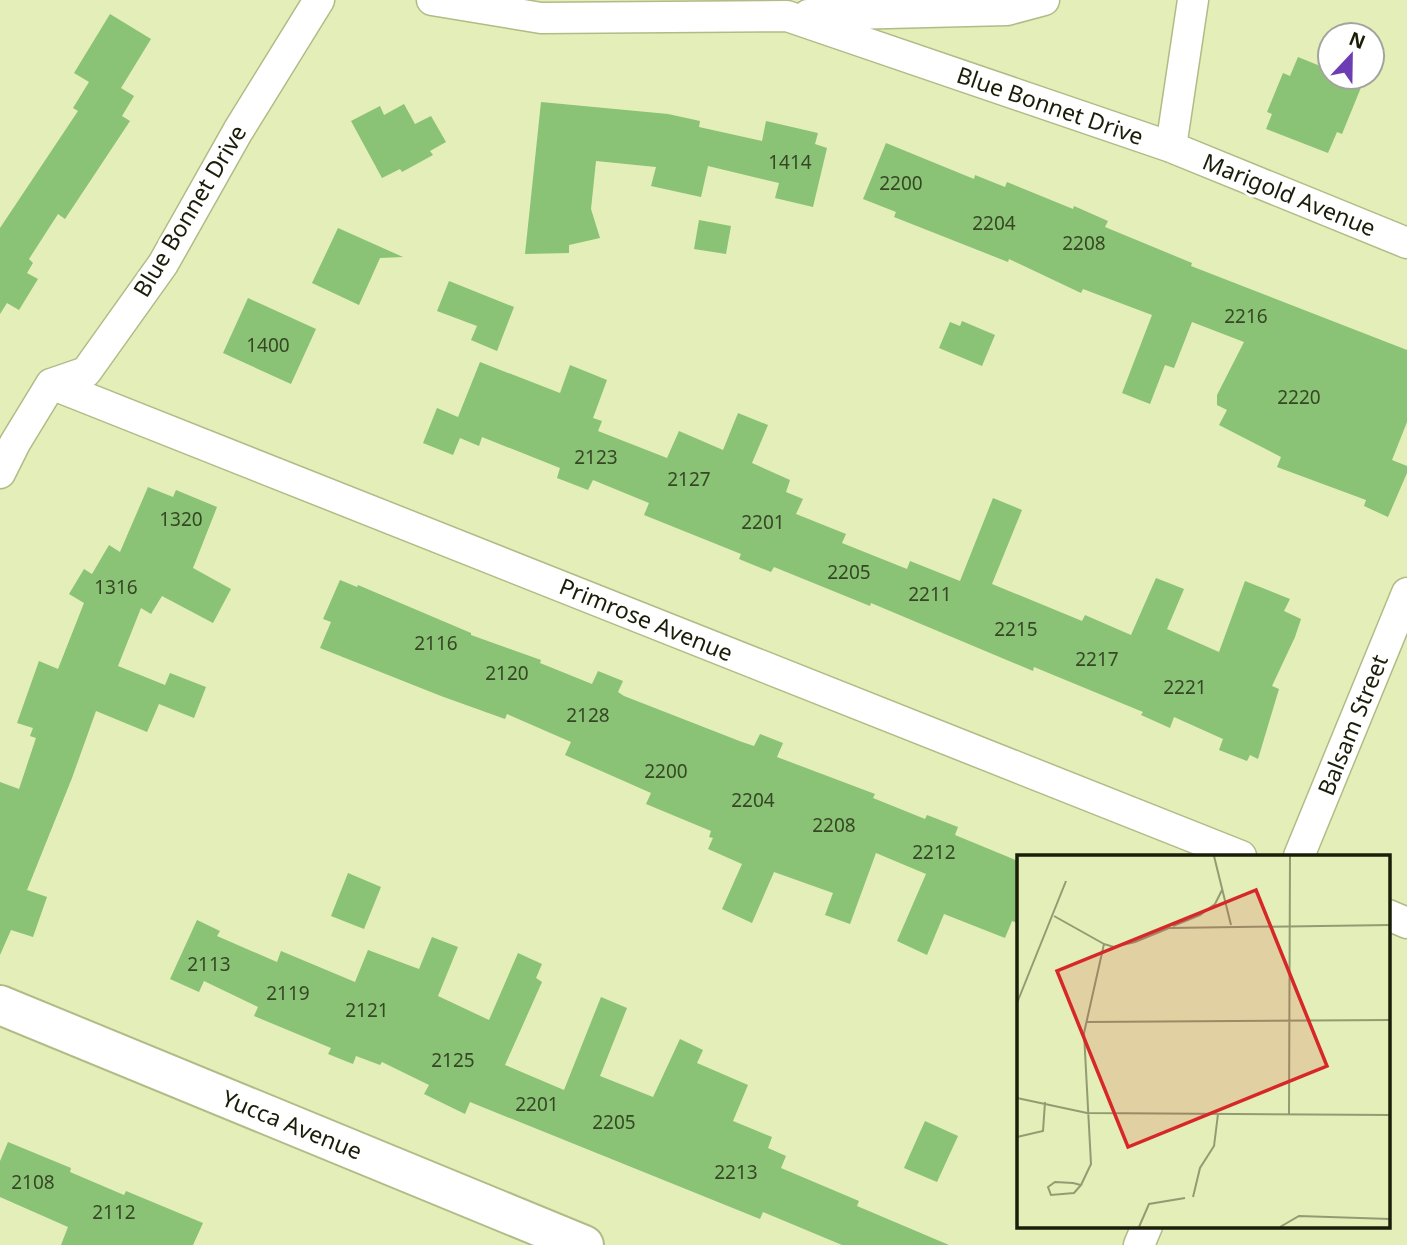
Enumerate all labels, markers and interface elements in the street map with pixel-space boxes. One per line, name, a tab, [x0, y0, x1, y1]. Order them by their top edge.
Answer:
north arrow	[1316, 21, 1386, 91]
text: N	[1345, 25, 1369, 55]
street label: Blue Bonnet Drive	[953, 58, 1148, 152]
street label: Blue Bonnet Drive	[125, 118, 253, 303]
street label: Marigold Avenue	[1198, 145, 1381, 243]
house number: 1414	[768, 149, 812, 175]
house number: 2200	[879, 170, 923, 196]
house number: 2204	[972, 210, 1016, 236]
house number: 2208	[1062, 230, 1106, 256]
house number: 2216	[1224, 303, 1268, 329]
house number: 1400	[246, 332, 290, 358]
house number: 2220	[1277, 384, 1321, 410]
house number: 2123	[574, 444, 618, 470]
house number: 2127	[667, 466, 711, 492]
house number: 1320	[159, 506, 203, 532]
house number: 2201	[741, 509, 785, 535]
house number: 2205	[827, 559, 871, 585]
street label: Primrose Avenue	[555, 570, 738, 668]
house number: 1316	[94, 574, 138, 600]
house number: 2211	[908, 581, 952, 607]
house number: 2215	[994, 616, 1038, 642]
house number: 2116	[414, 630, 458, 656]
house number: 2217	[1075, 646, 1119, 672]
street label: Balsam Street	[1309, 649, 1395, 800]
house number: 2120	[485, 660, 529, 686]
house number: 2221	[1163, 674, 1207, 700]
house number: 2128	[566, 702, 610, 728]
house number: 2200	[644, 758, 688, 784]
house number: 2204	[731, 787, 775, 813]
house number: 2208	[812, 812, 856, 838]
house number: 2212	[912, 839, 956, 865]
inset map	[1017, 855, 1390, 1228]
house number: 2113	[187, 951, 231, 977]
house number: 2119	[266, 980, 310, 1006]
house number: 2121	[345, 997, 389, 1023]
house number: 2125	[431, 1047, 475, 1073]
street label: Yucca Avenue	[218, 1081, 367, 1167]
house number: 2201	[515, 1091, 559, 1117]
house number: 2205	[592, 1109, 636, 1135]
house number: 2213	[714, 1159, 758, 1185]
house number: 2108	[11, 1169, 55, 1195]
house number: 2112	[92, 1199, 136, 1225]

